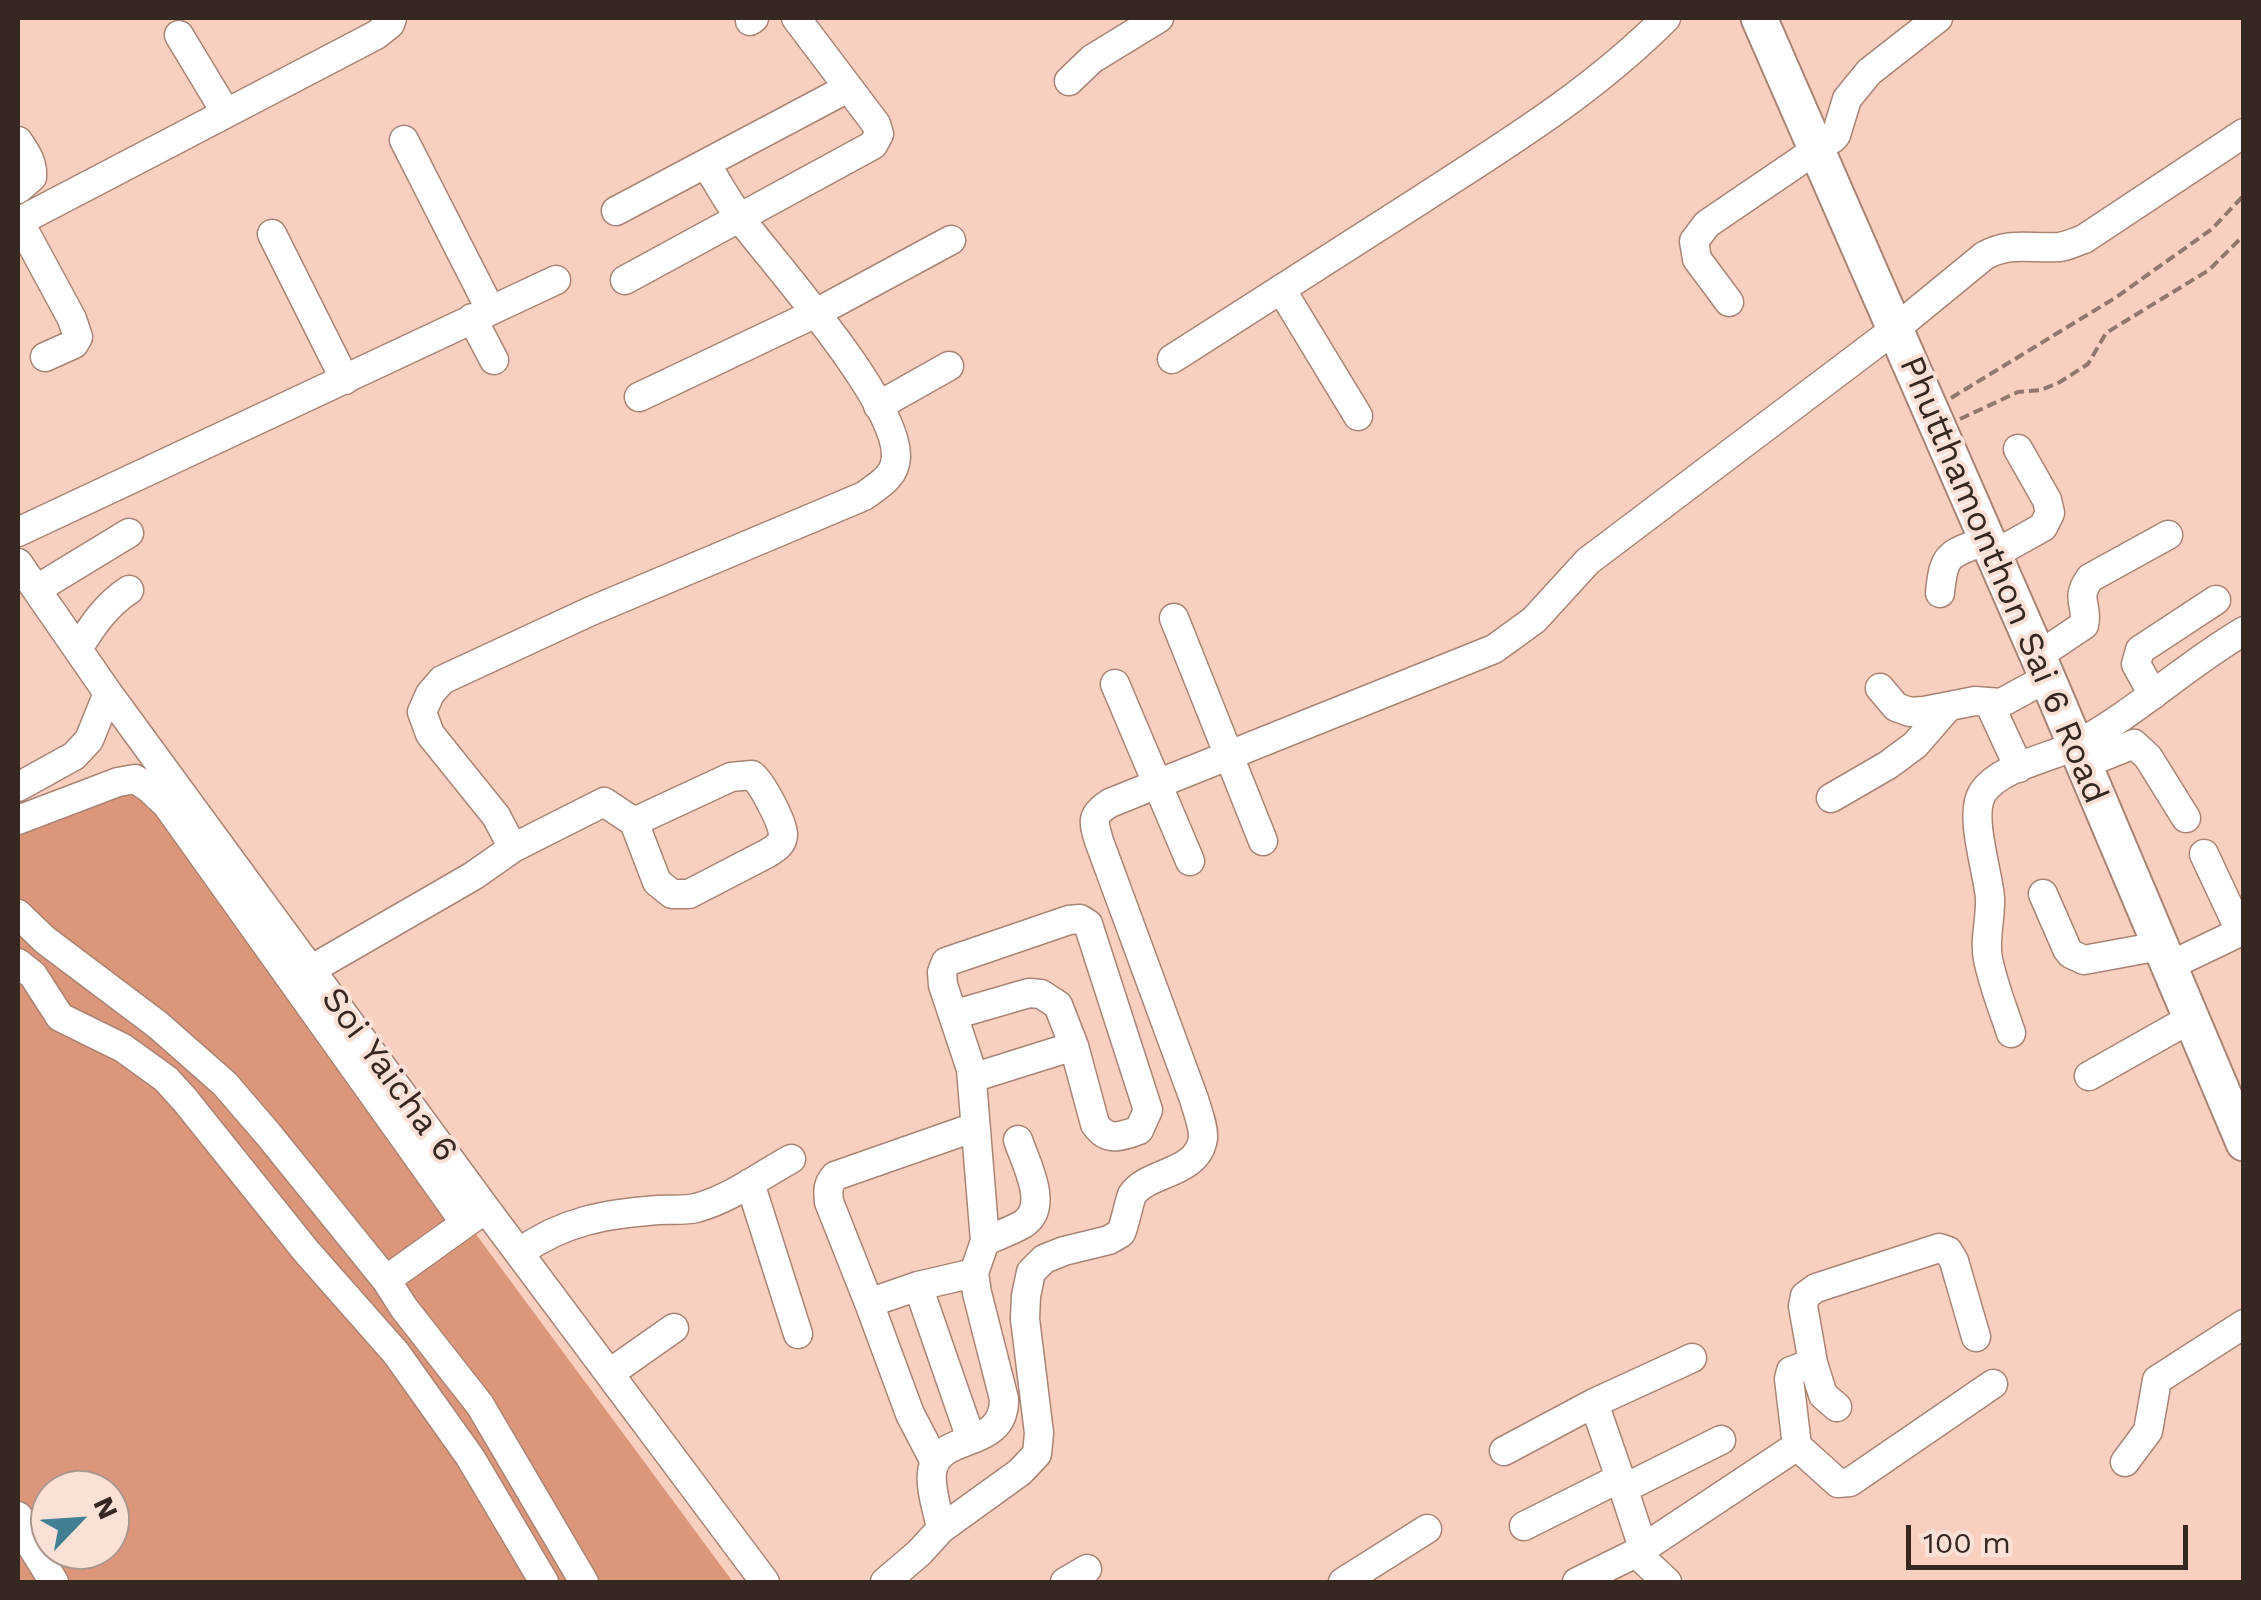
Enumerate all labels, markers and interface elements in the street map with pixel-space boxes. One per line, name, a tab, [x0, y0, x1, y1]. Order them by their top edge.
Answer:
street label: Phutthamonthon Sai 6 Road	[1890, 350, 2116, 810]
street label: Soi Yaicha 6	[312, 980, 466, 1170]
north arrow	[30, 1470, 130, 1570]
text: N	[86, 1492, 125, 1524]
scale bar	[1911, 1505, 2194, 1567]
text: 100 m	[1923, 1525, 2011, 1560]

